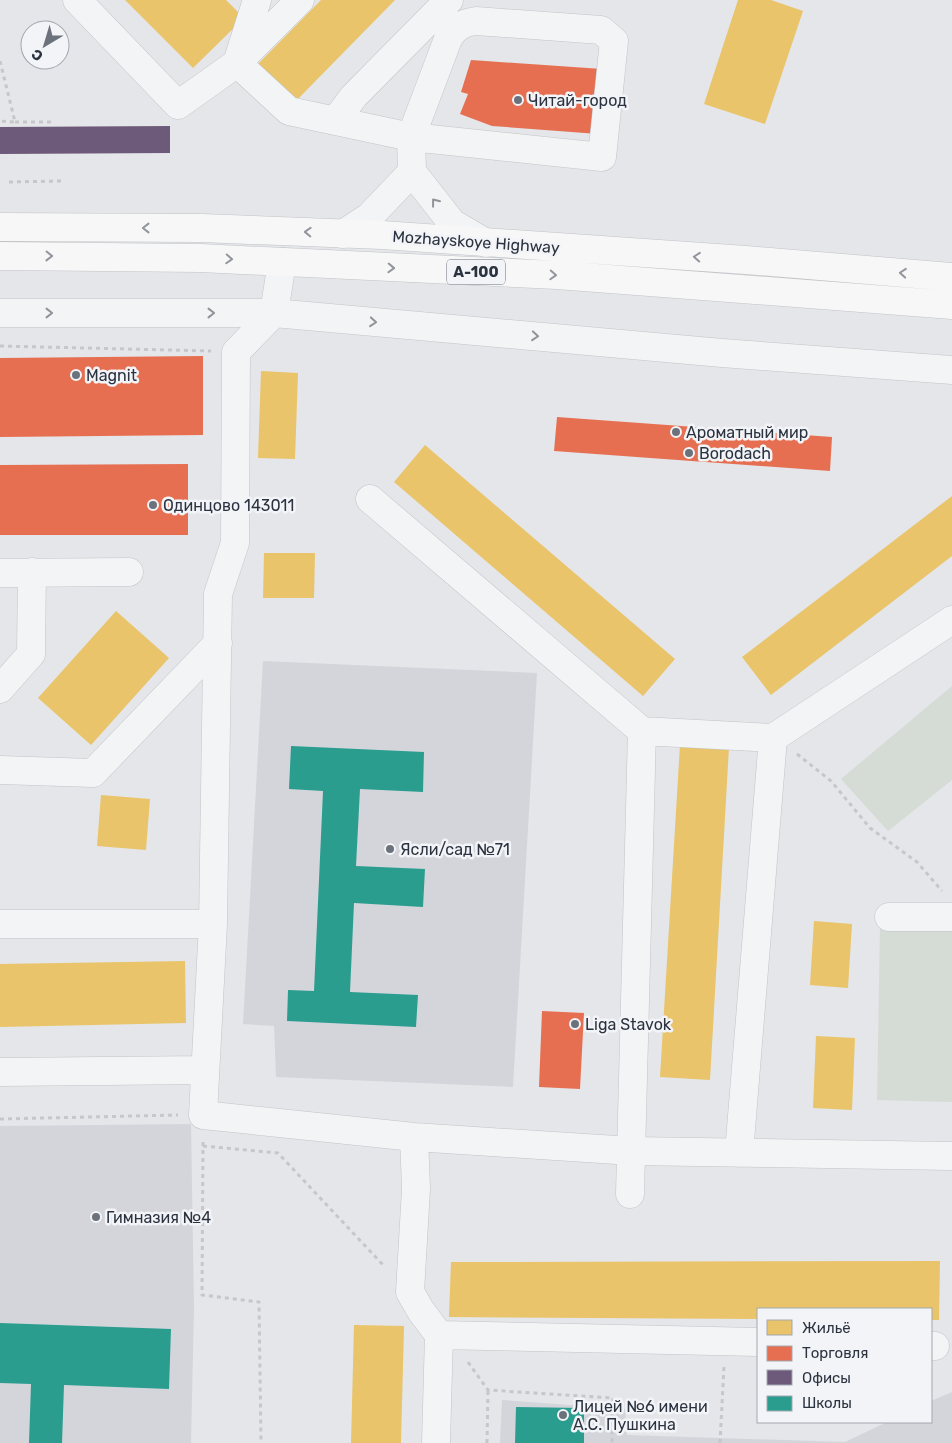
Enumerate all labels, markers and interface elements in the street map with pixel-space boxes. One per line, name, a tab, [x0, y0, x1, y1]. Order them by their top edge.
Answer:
north arrow	[20, 20, 70, 70]
text: С	[28, 45, 46, 65]
place label: Читай-город	[528, 91, 627, 110]
marker: Читай-город	[512, 94, 524, 106]
one-way arrow	[433, 199, 441, 208]
one-way arrow	[141, 223, 149, 233]
one-way arrow	[304, 227, 312, 238]
street label: Mozhayskoye Highway	[392, 227, 561, 257]
one-way arrow	[45, 251, 53, 261]
one-way arrow	[693, 251, 701, 262]
one-way arrow	[225, 254, 233, 265]
road number: А-100	[447, 260, 505, 284]
one-way arrow	[388, 263, 395, 273]
one-way arrow	[899, 267, 907, 278]
one-way arrow	[550, 270, 558, 281]
one-way arrow	[45, 308, 53, 318]
one-way arrow	[208, 308, 215, 318]
one-way arrow	[370, 316, 378, 327]
one-way arrow	[531, 330, 539, 341]
place label: Magnit	[86, 366, 137, 385]
marker: Magnit	[70, 369, 82, 381]
place label: Ароматный мир	[686, 423, 808, 442]
marker: Ароматный мир	[670, 426, 682, 438]
place label: Borodach	[699, 444, 771, 463]
marker: Borodach	[683, 447, 695, 459]
place label: Одинцово 143011	[163, 496, 294, 515]
marker: Одинцово 143011	[147, 499, 159, 511]
place label: Ясли/сад №71	[400, 840, 510, 859]
marker: Ясли/сад №71	[384, 843, 396, 855]
place label: Liga Stavok	[585, 1015, 672, 1034]
marker: Liga Stavok	[569, 1018, 581, 1030]
place label: Гимназия №4	[106, 1208, 211, 1227]
marker: Гимназия №4	[90, 1211, 102, 1223]
legend	[757, 1308, 932, 1423]
text: Жильё	[802, 1319, 851, 1337]
text: Торговля	[802, 1344, 868, 1362]
text: Офисы	[802, 1369, 851, 1387]
text: Школы	[802, 1394, 852, 1412]
place label: Лицей №6 имени А.С. Пушкина	[573, 1397, 708, 1434]
marker: Лицей №6 имени А.С. Пушкина	[557, 1409, 569, 1421]

